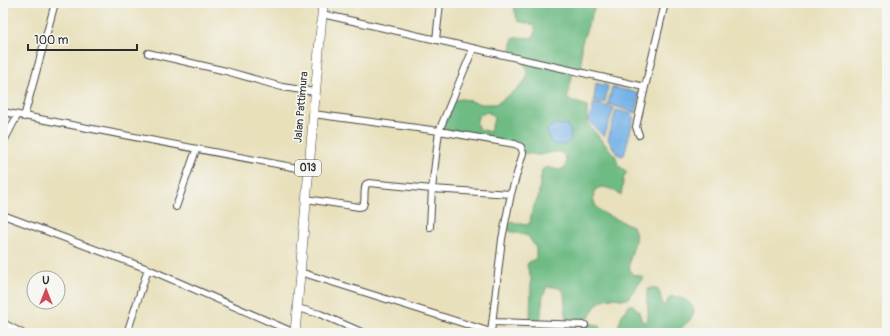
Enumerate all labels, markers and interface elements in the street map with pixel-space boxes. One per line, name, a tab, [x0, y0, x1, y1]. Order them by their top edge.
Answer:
scale bar	[28, 26, 137, 52]
text: 100 m	[34, 33, 69, 48]
street label: Jalan Pattimura	[291, 71, 311, 143]
road number: 013	[295, 160, 321, 176]
north arrow	[26, 270, 66, 310]
text: U	[42, 274, 50, 287]

